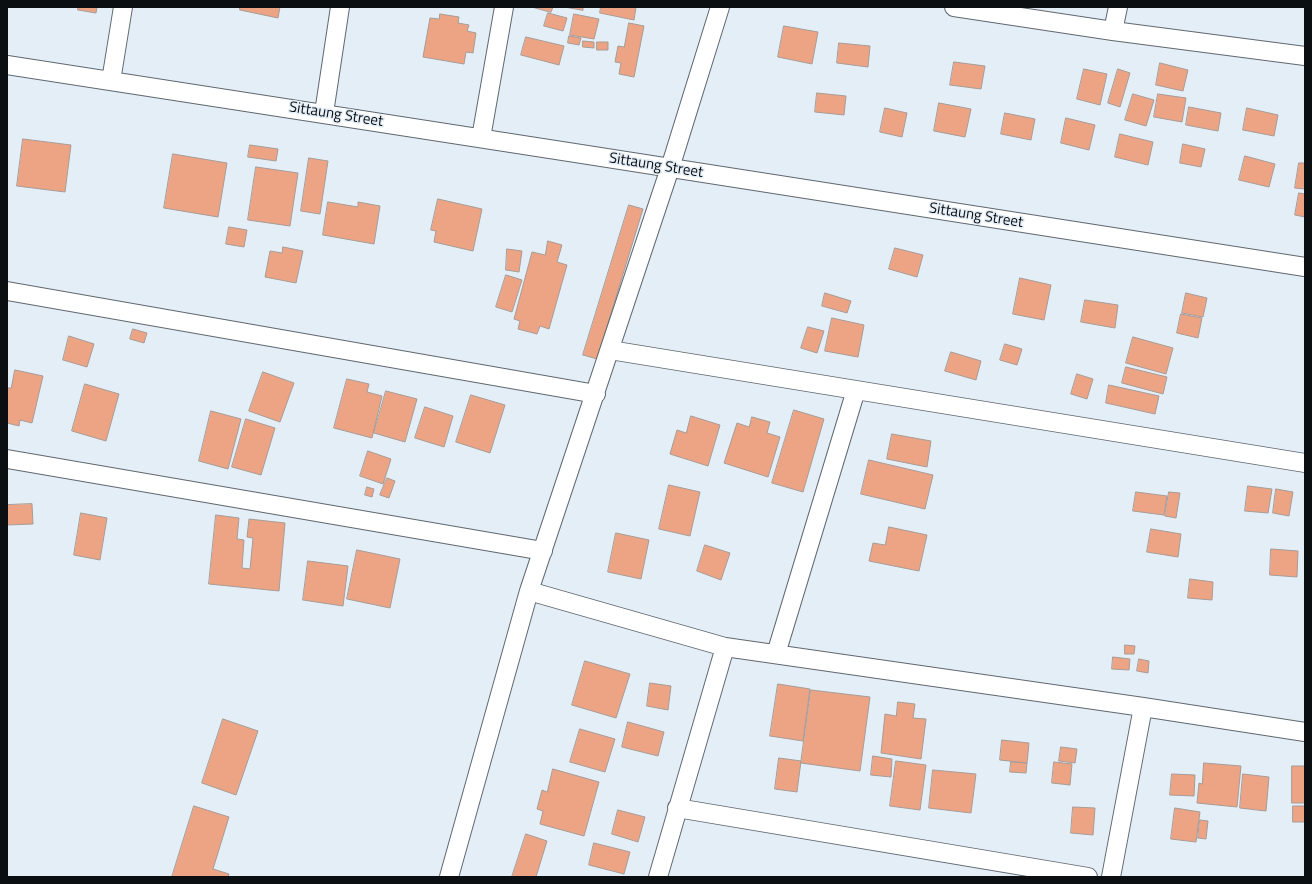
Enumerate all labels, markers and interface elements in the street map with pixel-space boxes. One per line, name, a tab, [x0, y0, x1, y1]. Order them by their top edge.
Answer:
street label: Sittaung Street	[288, 99, 384, 131]
street label: Sittaung Street	[608, 150, 704, 182]
street label: Sittaung Street	[928, 200, 1024, 232]

